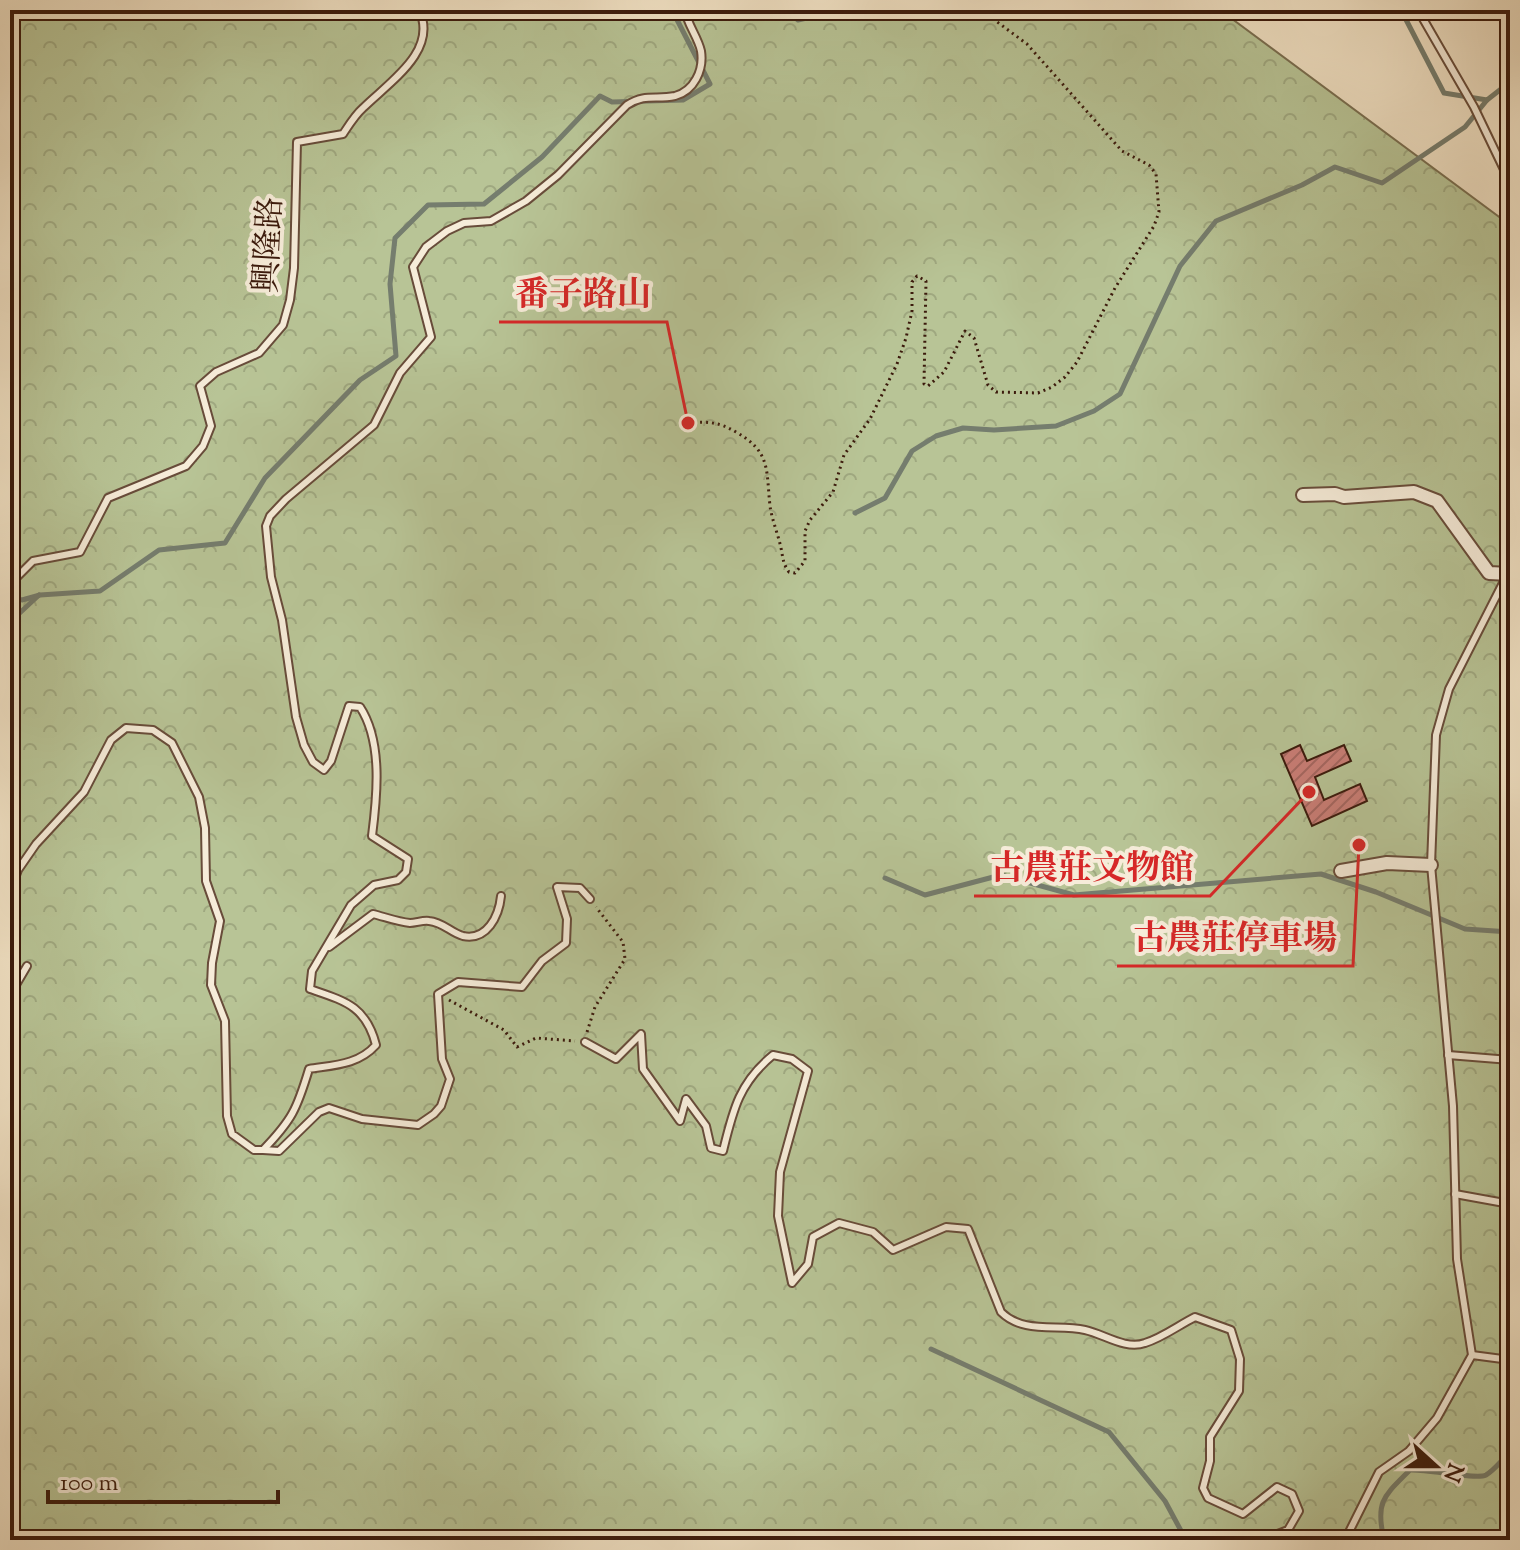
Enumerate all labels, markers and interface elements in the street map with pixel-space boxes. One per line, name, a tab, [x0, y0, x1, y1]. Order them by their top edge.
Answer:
street label: 興隆路	[245, 196, 295, 294]
callout: 番子路山	[499, 264, 667, 322]
text: 番子路山	[515, 272, 651, 321]
callout: 古農莊文物館	[974, 838, 1210, 896]
text: 古農莊文物館	[990, 846, 1194, 895]
callout: 古農莊停車場	[1117, 908, 1353, 966]
text: 古農莊停車場	[1133, 916, 1337, 965]
north arrow	[1396, 1426, 1476, 1506]
scale bar	[48, 1454, 278, 1504]
text: N	[1434, 1458, 1470, 1486]
text: 100 m	[60, 1467, 118, 1501]

